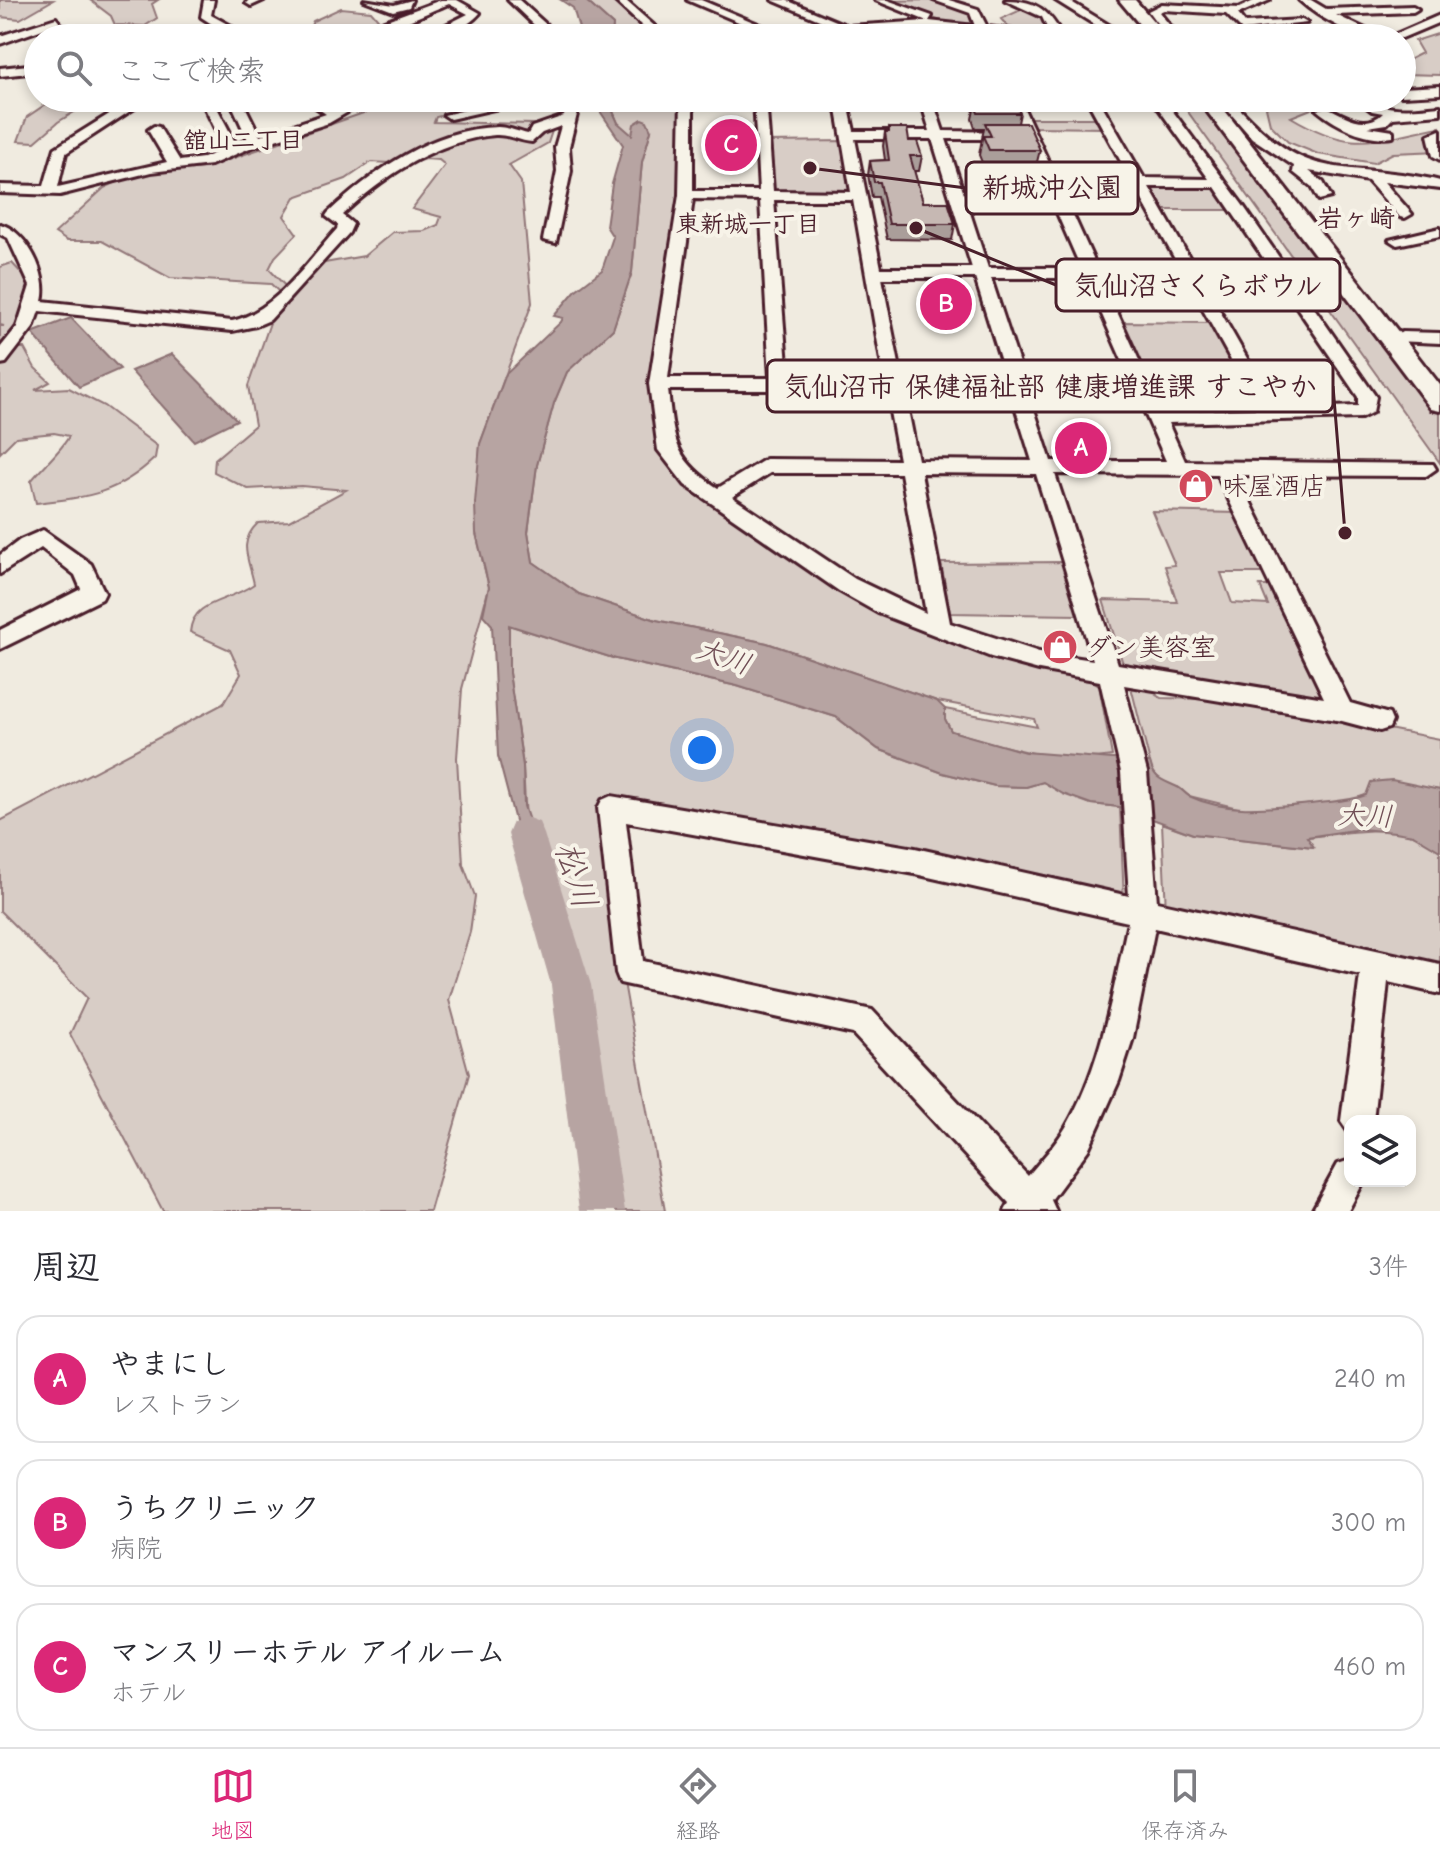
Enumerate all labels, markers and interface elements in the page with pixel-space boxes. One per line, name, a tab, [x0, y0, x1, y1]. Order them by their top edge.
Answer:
search box	[24, 24, 1416, 112]
icon: search	[52, 46, 96, 90]
text: ここで検索	[116, 54, 266, 89]
pin: C	[705, 115, 757, 175]
district label: 舘山二丁目	[183, 126, 303, 154]
callout: 新城沖公園	[966, 162, 1138, 214]
text: 新城沖公園	[982, 172, 1122, 204]
district label: 岩ヶ崎	[1317, 204, 1395, 234]
district label: 東新城一丁目	[676, 210, 820, 238]
callout: 気仙沼さくらボウル	[1056, 259, 1340, 311]
text: 気仙沼さくらボウル	[1073, 270, 1323, 302]
pin: B	[920, 274, 972, 334]
callout: 気仙沼市 保健福祉部 健康増進課 すこやか	[767, 360, 1333, 412]
text: 気仙沼市 保健福祉部 健康増進課 すこやか	[783, 371, 1317, 403]
pin: A	[1055, 418, 1107, 478]
shop icon: 味屋酒店	[1177, 467, 1215, 505]
place label: 味屋酒店	[1222, 472, 1326, 502]
shop icon: ダン美容室	[1041, 628, 1079, 666]
water label: 大川	[692, 633, 755, 681]
place label: ダン美容室	[1086, 633, 1216, 663]
your location	[682, 730, 722, 770]
water label: 大川	[1336, 799, 1394, 833]
water label: 松川	[547, 837, 605, 914]
map controls	[1344, 1115, 1416, 1187]
button: layers	[1344, 1115, 1416, 1187]
text: 周辺	[32, 1247, 100, 1287]
text: 3件	[1369, 1252, 1408, 1282]
text: やまにし	[110, 1347, 230, 1382]
text: A	[53, 1364, 67, 1394]
text: 240 m	[1334, 1364, 1406, 1394]
text: レストラン	[110, 1390, 242, 1420]
text: うちクリニック	[110, 1491, 320, 1526]
text: B	[52, 1508, 68, 1538]
text: 300 m	[1331, 1508, 1406, 1538]
text: 病院	[110, 1534, 162, 1564]
text: マンスリーホテル アイルーム	[110, 1635, 506, 1670]
text: C	[52, 1652, 68, 1682]
text: 460 m	[1333, 1652, 1406, 1682]
text: ホテル	[110, 1678, 187, 1708]
tab: 地図	[211, 1764, 255, 1844]
tab: 経路	[676, 1764, 720, 1844]
tab: 保存済み	[1141, 1764, 1229, 1844]

